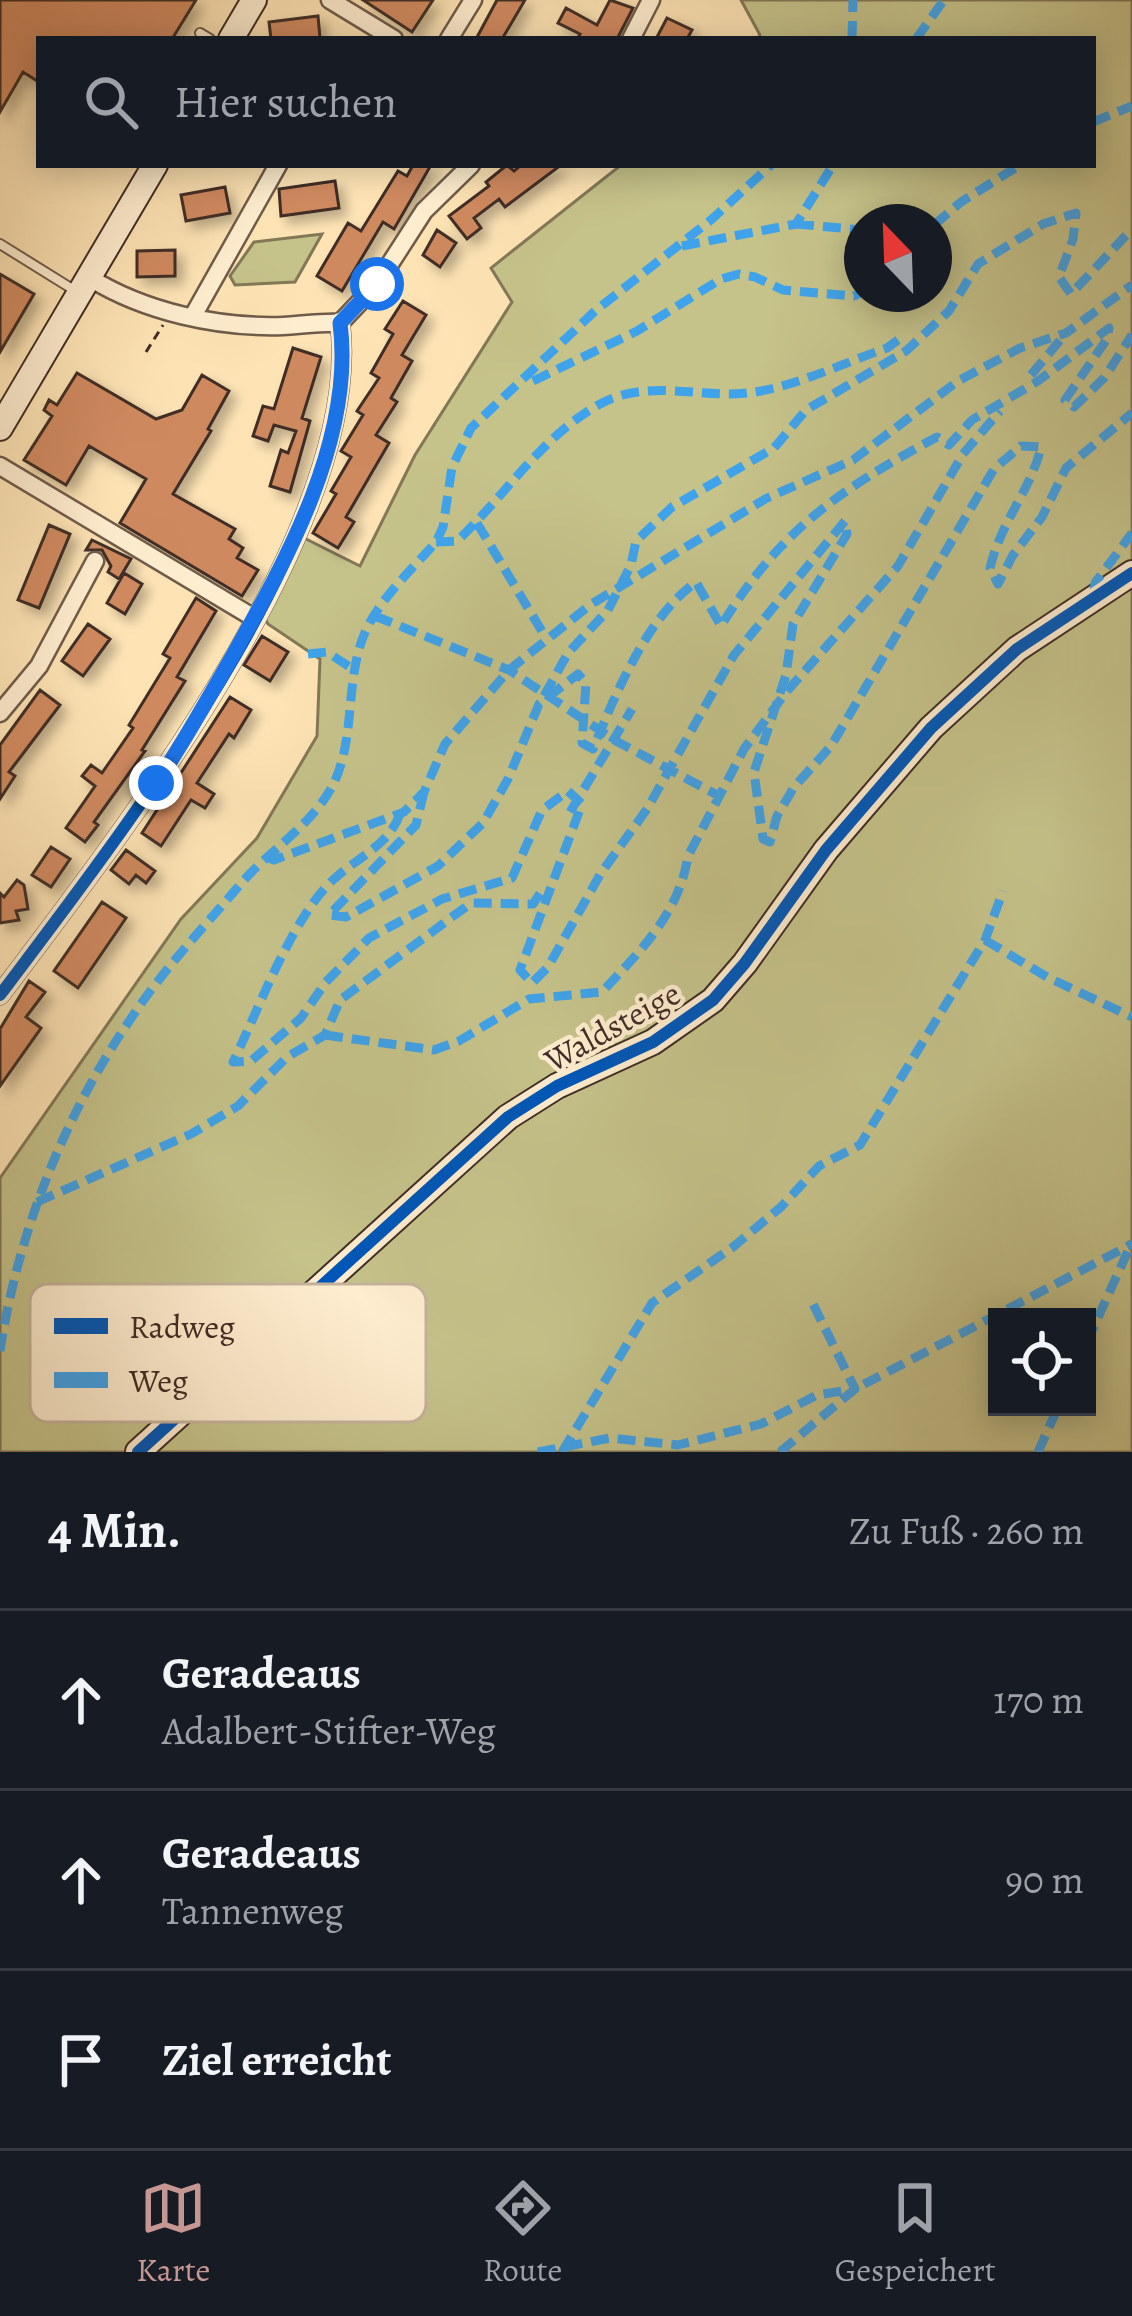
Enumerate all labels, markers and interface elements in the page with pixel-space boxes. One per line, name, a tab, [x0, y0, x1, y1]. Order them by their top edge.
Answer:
search box	[36, 36, 1096, 168]
icon: search	[78, 69, 144, 135]
text: Hier suchen	[174, 71, 397, 133]
north arrow	[844, 204, 952, 312]
route start	[350, 257, 404, 311]
route end	[129, 756, 183, 810]
street label: Waldsteige	[535, 971, 688, 1083]
legend	[30, 1284, 426, 1422]
text: Radweg	[129, 1304, 236, 1349]
map controls	[988, 1308, 1096, 1416]
button: locate	[988, 1308, 1096, 1416]
text: Weg	[128, 1358, 189, 1403]
text: 4 Min.	[48, 1495, 181, 1565]
text: Zu Fuß · 260 m	[849, 1504, 1084, 1557]
text: Geradeaus	[162, 1642, 361, 1704]
icon: ahead	[48, 1667, 114, 1733]
text: 170 m	[993, 1673, 1084, 1726]
text: Adalbert-Stifter-Weg	[162, 1704, 496, 1757]
text: Geradeaus	[162, 1822, 361, 1884]
icon: ahead	[48, 1847, 114, 1913]
text: 90 m	[1005, 1853, 1084, 1906]
text: Tannenweg	[162, 1884, 344, 1937]
icon: arrive	[48, 2027, 114, 2093]
text: Ziel erreicht	[162, 2029, 391, 2091]
tab: Karte	[136, 2175, 210, 2292]
tab: Route	[483, 2175, 562, 2292]
tab: Gespeichert	[835, 2175, 996, 2292]

